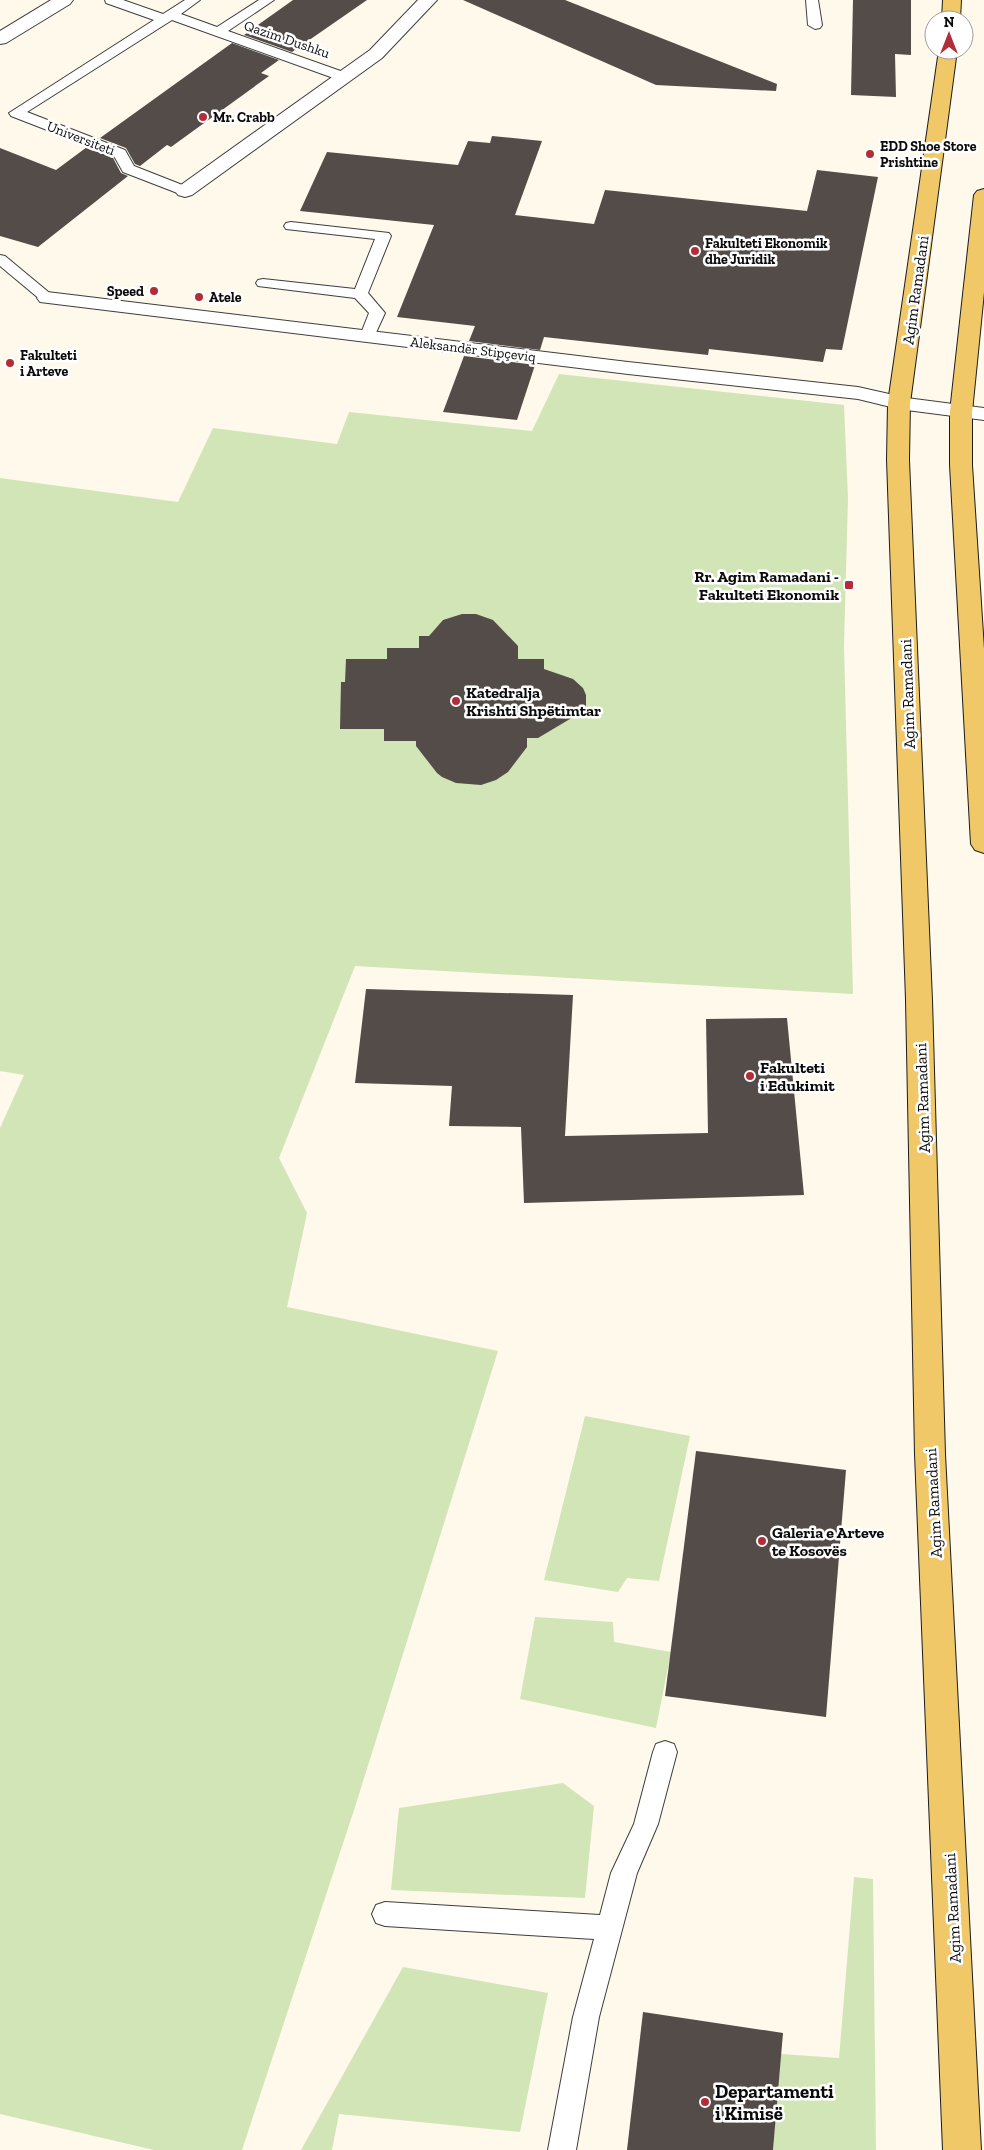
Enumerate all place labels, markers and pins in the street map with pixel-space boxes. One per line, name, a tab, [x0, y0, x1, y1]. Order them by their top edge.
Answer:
place label: Mr. Crabb	[213, 109, 275, 126]
marker: Mr. Crabb	[197, 111, 209, 123]
place label: EDD Shoe Store Prishtine	[880, 138, 977, 171]
marker: EDD Shoe Store Prishtine	[864, 148, 876, 160]
place label: Fakulteti Ekonomik dhe Juridik	[705, 235, 828, 268]
marker: Fakulteti Ekonomik dhe Juridik	[689, 245, 701, 257]
place label: Speed	[107, 283, 144, 300]
marker: Speed	[148, 285, 160, 297]
place label: Atele	[209, 289, 242, 306]
marker: Atele	[193, 291, 205, 303]
place label: Fakulteti i Arteve	[20, 347, 77, 380]
marker: Fakulteti i Arteve	[4, 357, 16, 369]
place label: Rr. Agim Ramadani - Fakulteti Ekonomik	[694, 567, 839, 604]
marker: Rr. Agim Ramadani - Fakulteti Ekonomik	[843, 579, 855, 591]
place label: Katedralja Krishti Shpëtimtar	[466, 683, 601, 720]
marker: Katedralja Krishti Shpëtimtar	[450, 695, 462, 707]
place label: Fakulteti i Edukimit	[760, 1058, 835, 1095]
marker: Fakulteti i Edukimit	[744, 1070, 756, 1082]
place label: Galeria e Arteve te Kosovës	[772, 1523, 885, 1560]
marker: Galeria e Arteve te Kosovës	[756, 1535, 768, 1547]
place label: Departamenti i Kimisë	[715, 2080, 834, 2125]
marker: Departamenti i Kimisë	[699, 2096, 711, 2108]

